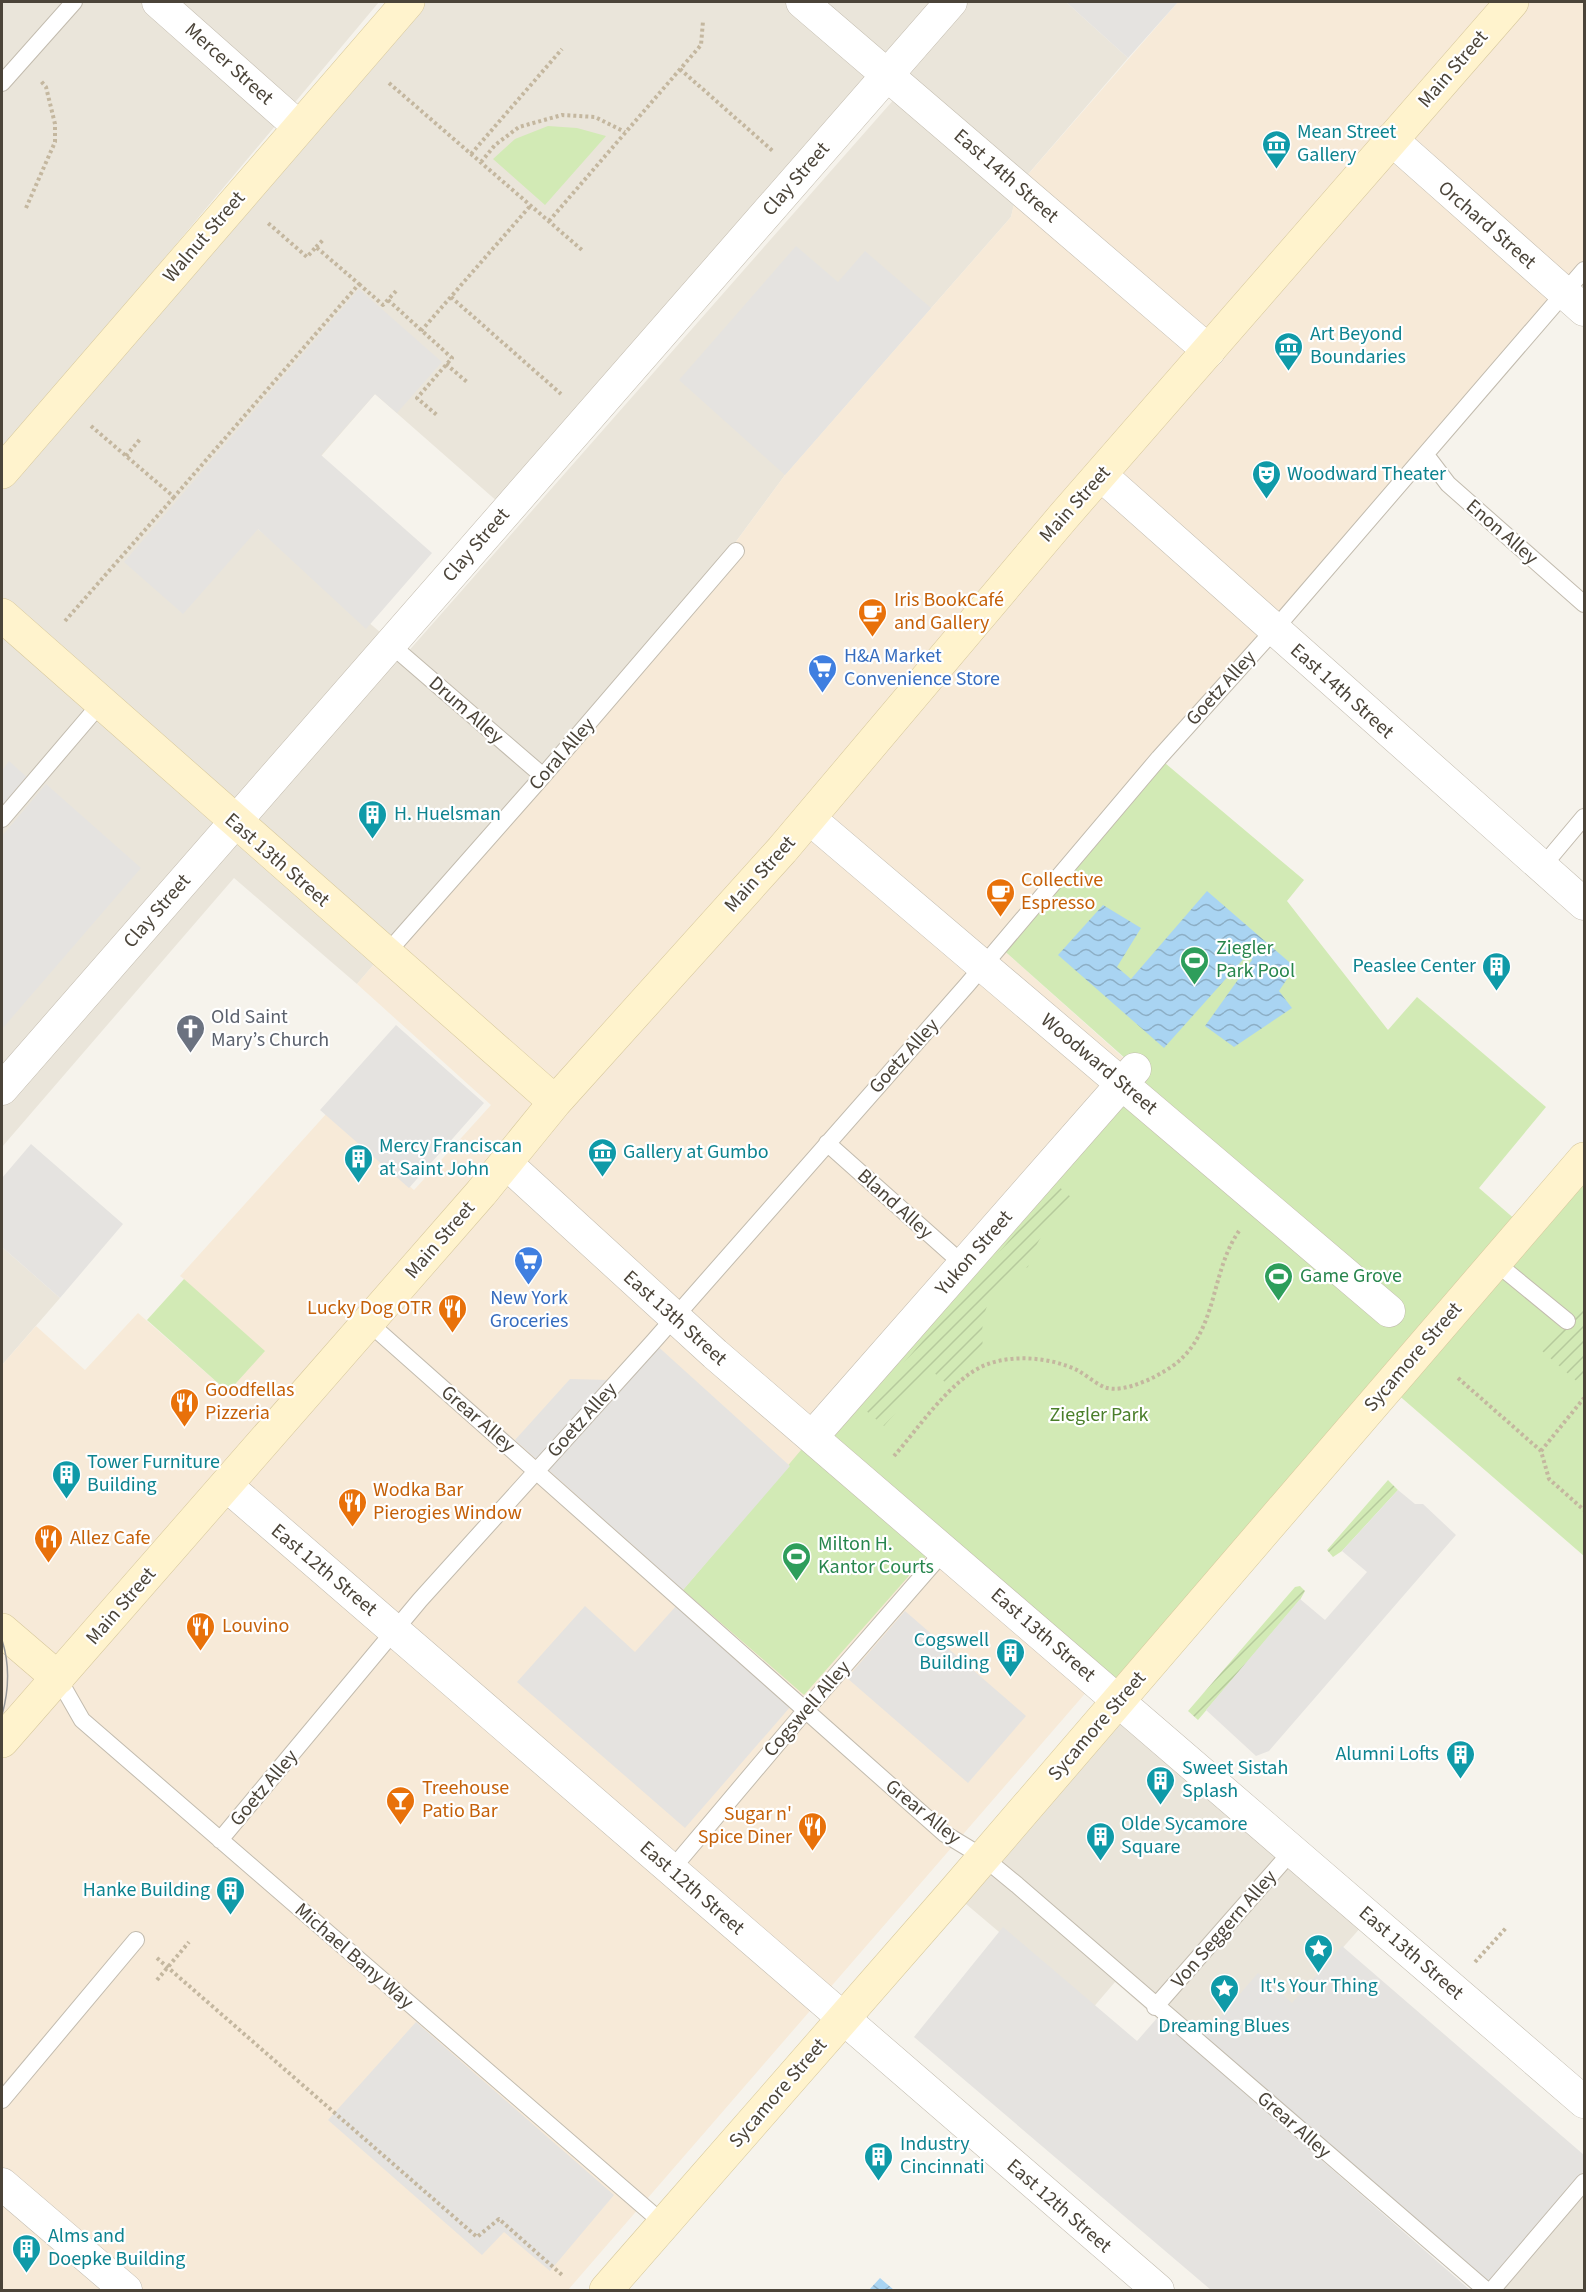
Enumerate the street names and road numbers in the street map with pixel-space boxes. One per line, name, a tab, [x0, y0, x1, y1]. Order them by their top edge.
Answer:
street label: Mercer Street	[178, 17, 280, 112]
street label: Main Street	[1411, 24, 1495, 114]
street label: East 14th Street	[947, 122, 1065, 230]
street label: Clay Street	[756, 136, 836, 222]
street label: Orchard Street	[1432, 174, 1542, 276]
street label: Walnut Street	[156, 185, 252, 289]
street label: Main Street	[1033, 459, 1117, 549]
street label: Enon Alley	[1460, 493, 1545, 572]
street label: Clay Street	[436, 502, 516, 588]
street label: East 14th Street	[1284, 637, 1400, 745]
street label: Goetz Alley	[1180, 644, 1263, 732]
street label: Drum Alley	[422, 670, 510, 751]
street label: Coral Alley	[522, 711, 602, 797]
street label: East 13th Street	[218, 806, 336, 914]
street label: Main Street	[718, 829, 802, 919]
street label: Clay Street	[117, 868, 197, 954]
street label: Woodward Street	[1035, 1007, 1164, 1121]
street label: Goetz Alley	[863, 1012, 946, 1100]
street label: Bland Alley	[851, 1162, 940, 1246]
street label: Main Street	[398, 1195, 482, 1285]
street label: Yukon Street	[928, 1204, 1019, 1303]
street label: East 13th Street	[617, 1264, 733, 1372]
street label: Sycamore Street	[1357, 1296, 1469, 1418]
street label: Goetz Alley	[541, 1376, 624, 1464]
street label: Grear Alley	[435, 1379, 522, 1460]
street label: East 12th Street	[265, 1517, 383, 1623]
street label: Main Street	[79, 1561, 163, 1651]
street label: East 13th Street	[984, 1581, 1102, 1689]
street label: Cogswell Alley	[757, 1654, 857, 1763]
street label: Sycamore Street	[1041, 1665, 1153, 1787]
street label: Goetz Alley	[224, 1743, 305, 1832]
street label: Grear Alley	[879, 1773, 967, 1852]
street label: East 12th Street	[633, 1834, 751, 1942]
street label: Von Seggern Alley	[1165, 1863, 1284, 1994]
street label: Michael Bany Way	[288, 1896, 420, 2016]
street label: East 13th Street	[1352, 1899, 1470, 2007]
street label: Sycamore Street	[722, 2032, 834, 2154]
street label: Grear Alley	[1251, 2085, 1338, 2166]
street label: East 12th Street	[1000, 2152, 1118, 2260]

